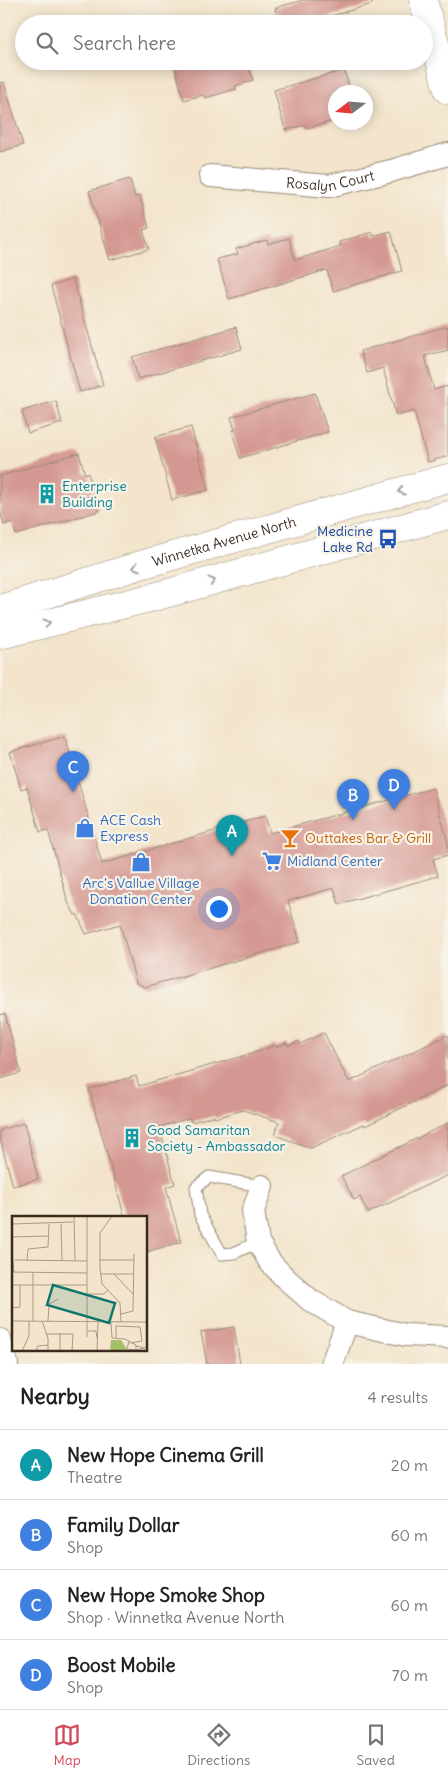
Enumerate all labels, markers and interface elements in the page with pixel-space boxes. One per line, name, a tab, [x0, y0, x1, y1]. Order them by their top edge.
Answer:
search box	[15, 15, 433, 70]
icon: search	[33, 29, 61, 57]
text: Search here	[73, 31, 176, 55]
north arrow	[328, 85, 373, 130]
street label: Rosalyn Court	[285, 166, 376, 195]
place label: Enterprise Building	[62, 477, 127, 511]
building icon: Enterprise Building	[36, 483, 58, 505]
one-way arrow	[398, 486, 406, 496]
street label: Winnetka Avenue North	[150, 512, 298, 570]
place label: Medicine Lake Rd	[317, 522, 373, 556]
bus stop icon: Medicine Lake Rd	[377, 528, 399, 550]
one-way arrow	[132, 561, 140, 571]
one-way arrow	[207, 576, 215, 586]
one-way arrow	[43, 618, 52, 629]
pin: C	[57, 751, 89, 792]
pin: D	[378, 769, 410, 810]
pin: B	[337, 779, 369, 820]
place label: ACE Cash Express	[100, 811, 161, 845]
pin: A	[216, 815, 248, 856]
shop icon: ACE Cash Express	[74, 817, 96, 839]
bar icon: Outtakes Bar & Grill	[279, 827, 301, 849]
place label: Outtakes Bar & Grill	[305, 829, 431, 847]
supermarket icon: Midland Center	[261, 850, 283, 872]
shop icon: Arc's Vallue Village Donation Center	[130, 851, 152, 873]
place label: Midland Center	[287, 852, 383, 870]
place label: Arc's Vallue Village Donation Center	[83, 874, 199, 908]
your location	[206, 896, 232, 922]
place label: Good Samaritan Society - Ambassador	[147, 1121, 286, 1155]
building icon: Good Samaritan Society - Ambassador	[121, 1127, 143, 1149]
inset map	[12, 1216, 148, 1352]
text: Nearby	[20, 1383, 90, 1410]
text: 4 results	[367, 1387, 428, 1407]
text: New Hope Cinema Grill	[67, 1443, 264, 1467]
text: A	[31, 1455, 41, 1475]
text: 20 m	[391, 1455, 428, 1475]
text: Theatre	[67, 1467, 122, 1487]
text: Family Dollar	[67, 1513, 179, 1537]
text: B	[31, 1525, 41, 1545]
text: 60 m	[390, 1525, 428, 1545]
text: Shop	[67, 1537, 103, 1557]
text: New Hope Smoke Shop	[67, 1583, 265, 1607]
text: C	[31, 1595, 41, 1615]
text: 60 m	[390, 1595, 428, 1615]
text: Shop · Winnetka Avenue North	[67, 1607, 285, 1627]
text: Boost Mobile	[67, 1653, 176, 1677]
text: D	[30, 1665, 42, 1685]
text: 70 m	[392, 1665, 428, 1685]
text: Shop	[67, 1677, 103, 1697]
tab: Map	[53, 1721, 81, 1769]
tab: Directions	[187, 1721, 250, 1769]
tab: Saved	[357, 1721, 395, 1769]

